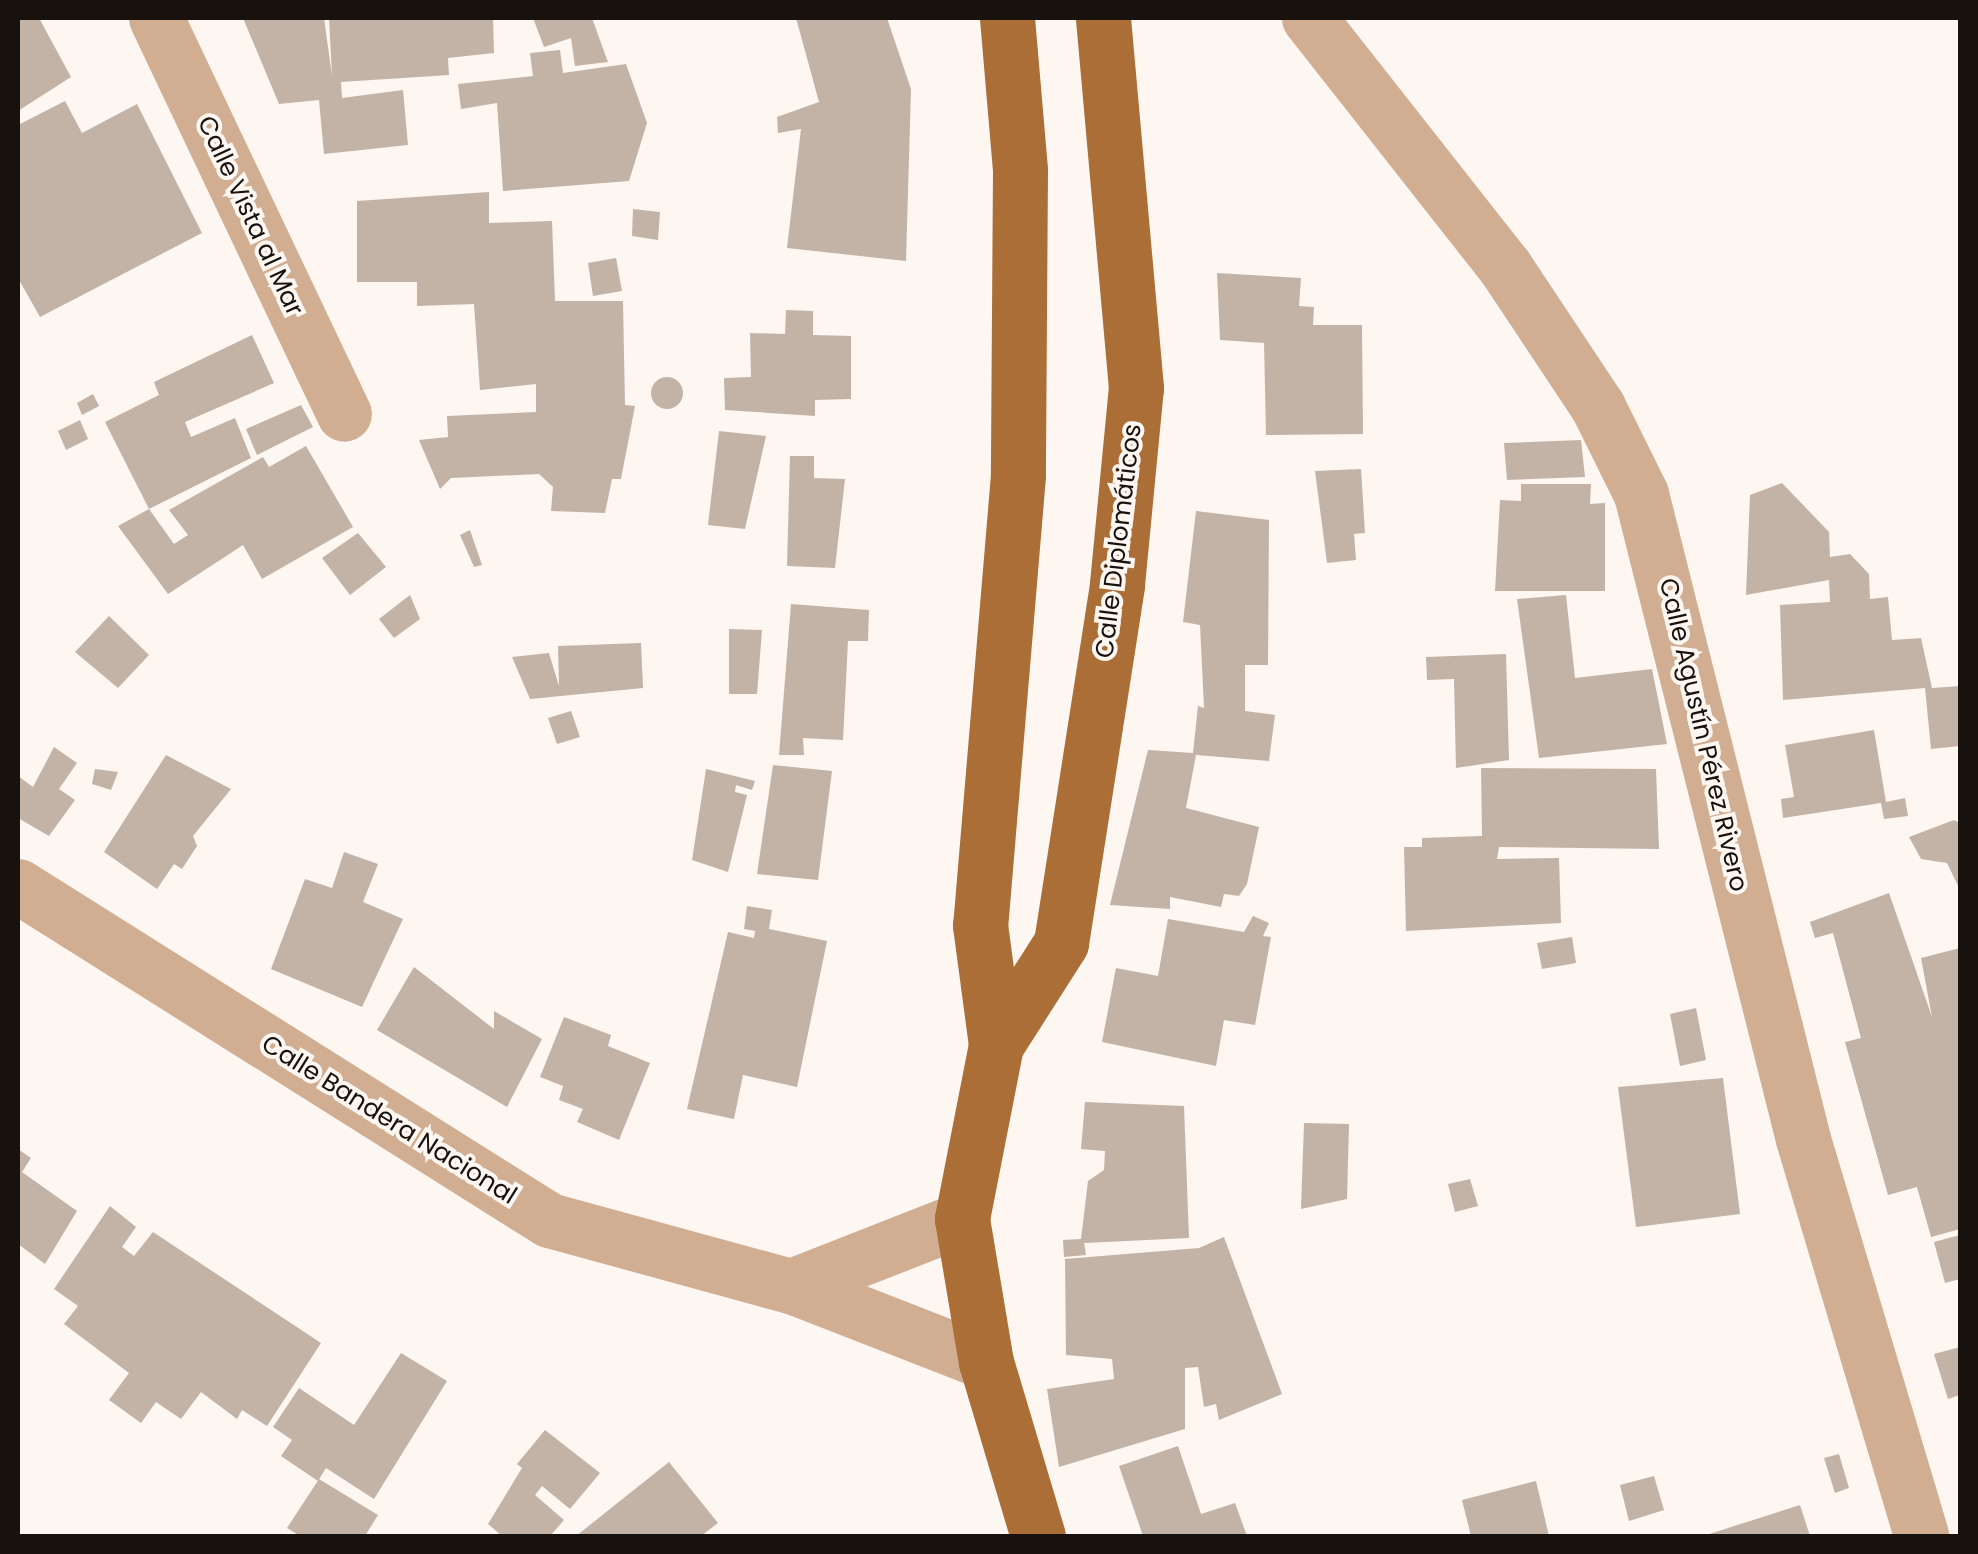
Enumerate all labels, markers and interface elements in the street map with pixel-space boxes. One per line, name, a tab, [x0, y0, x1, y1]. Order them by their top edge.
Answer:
street label: Calle Vista al Mar	[191, 111, 309, 321]
street label: Calle Diplomáticos	[1090, 422, 1148, 660]
street label: Calle Agustín Pérez Rivero	[1652, 576, 1754, 894]
street label: Calle Bandera Nacional	[256, 1029, 522, 1211]

